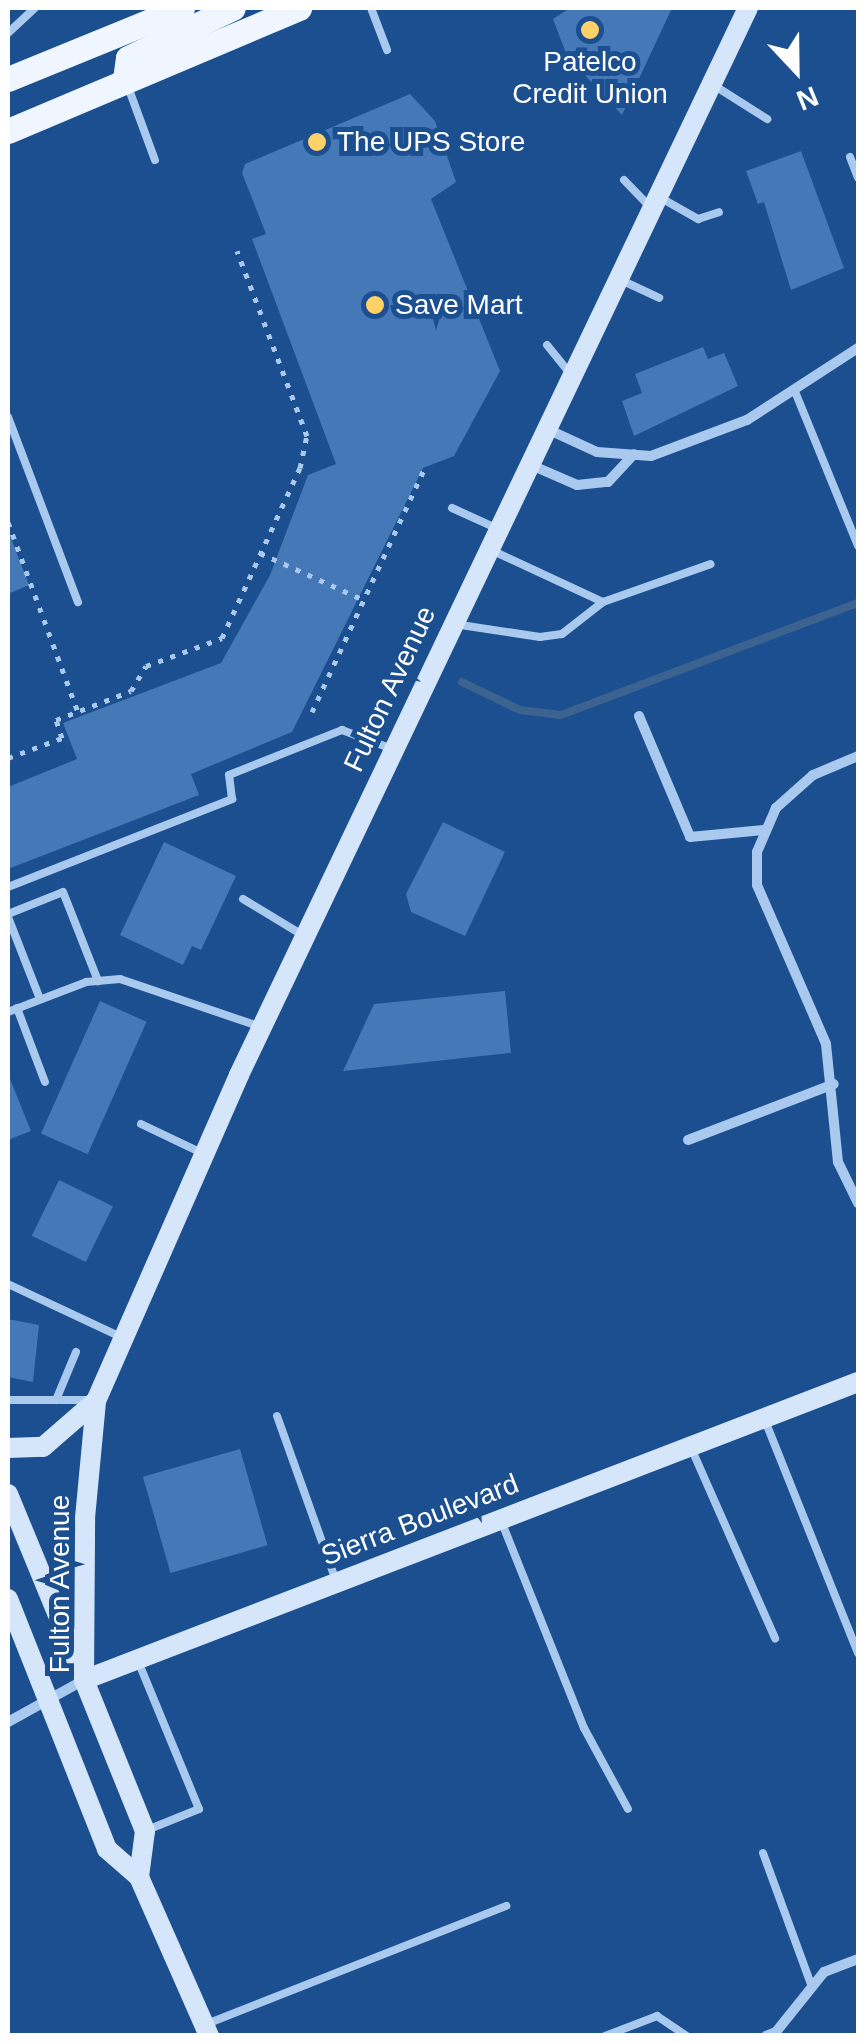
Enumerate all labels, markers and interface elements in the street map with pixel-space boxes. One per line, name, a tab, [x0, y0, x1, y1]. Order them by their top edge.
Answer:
marker: Patelco Credit Union	[579, 19, 601, 41]
north arrow	[746, 20, 846, 120]
place label: Patelco Credit Union	[512, 45, 668, 111]
text: N	[792, 80, 823, 116]
place label: The UPS Store	[337, 125, 525, 159]
marker: The UPS Store	[306, 131, 328, 153]
place label: Save Mart	[395, 288, 523, 322]
marker: Save Mart	[364, 294, 386, 316]
street label: Fulton Avenue	[337, 600, 443, 778]
street label: Sierra Boulevard	[317, 1467, 523, 1573]
street label: Fulton Avenue	[43, 1494, 77, 1674]

